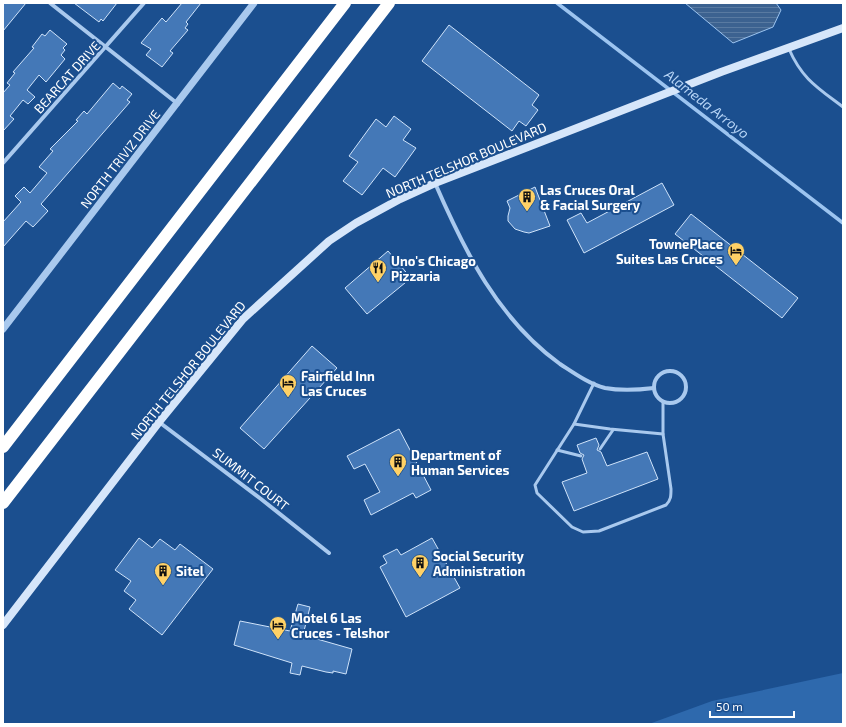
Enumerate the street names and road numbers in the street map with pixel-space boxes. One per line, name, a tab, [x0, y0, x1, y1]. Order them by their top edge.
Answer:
street label: BEARCAT DRIVE	[30, 38, 104, 116]
street label: NORTH TRIVIZ DRIVE	[77, 107, 163, 211]
street label: NORTH TELSHOR BOULEVARD	[383, 119, 549, 201]
street label: NORTH TELSHOR BOULEVARD	[127, 298, 249, 442]
street label: SUMMIT COURT	[210, 444, 293, 514]

